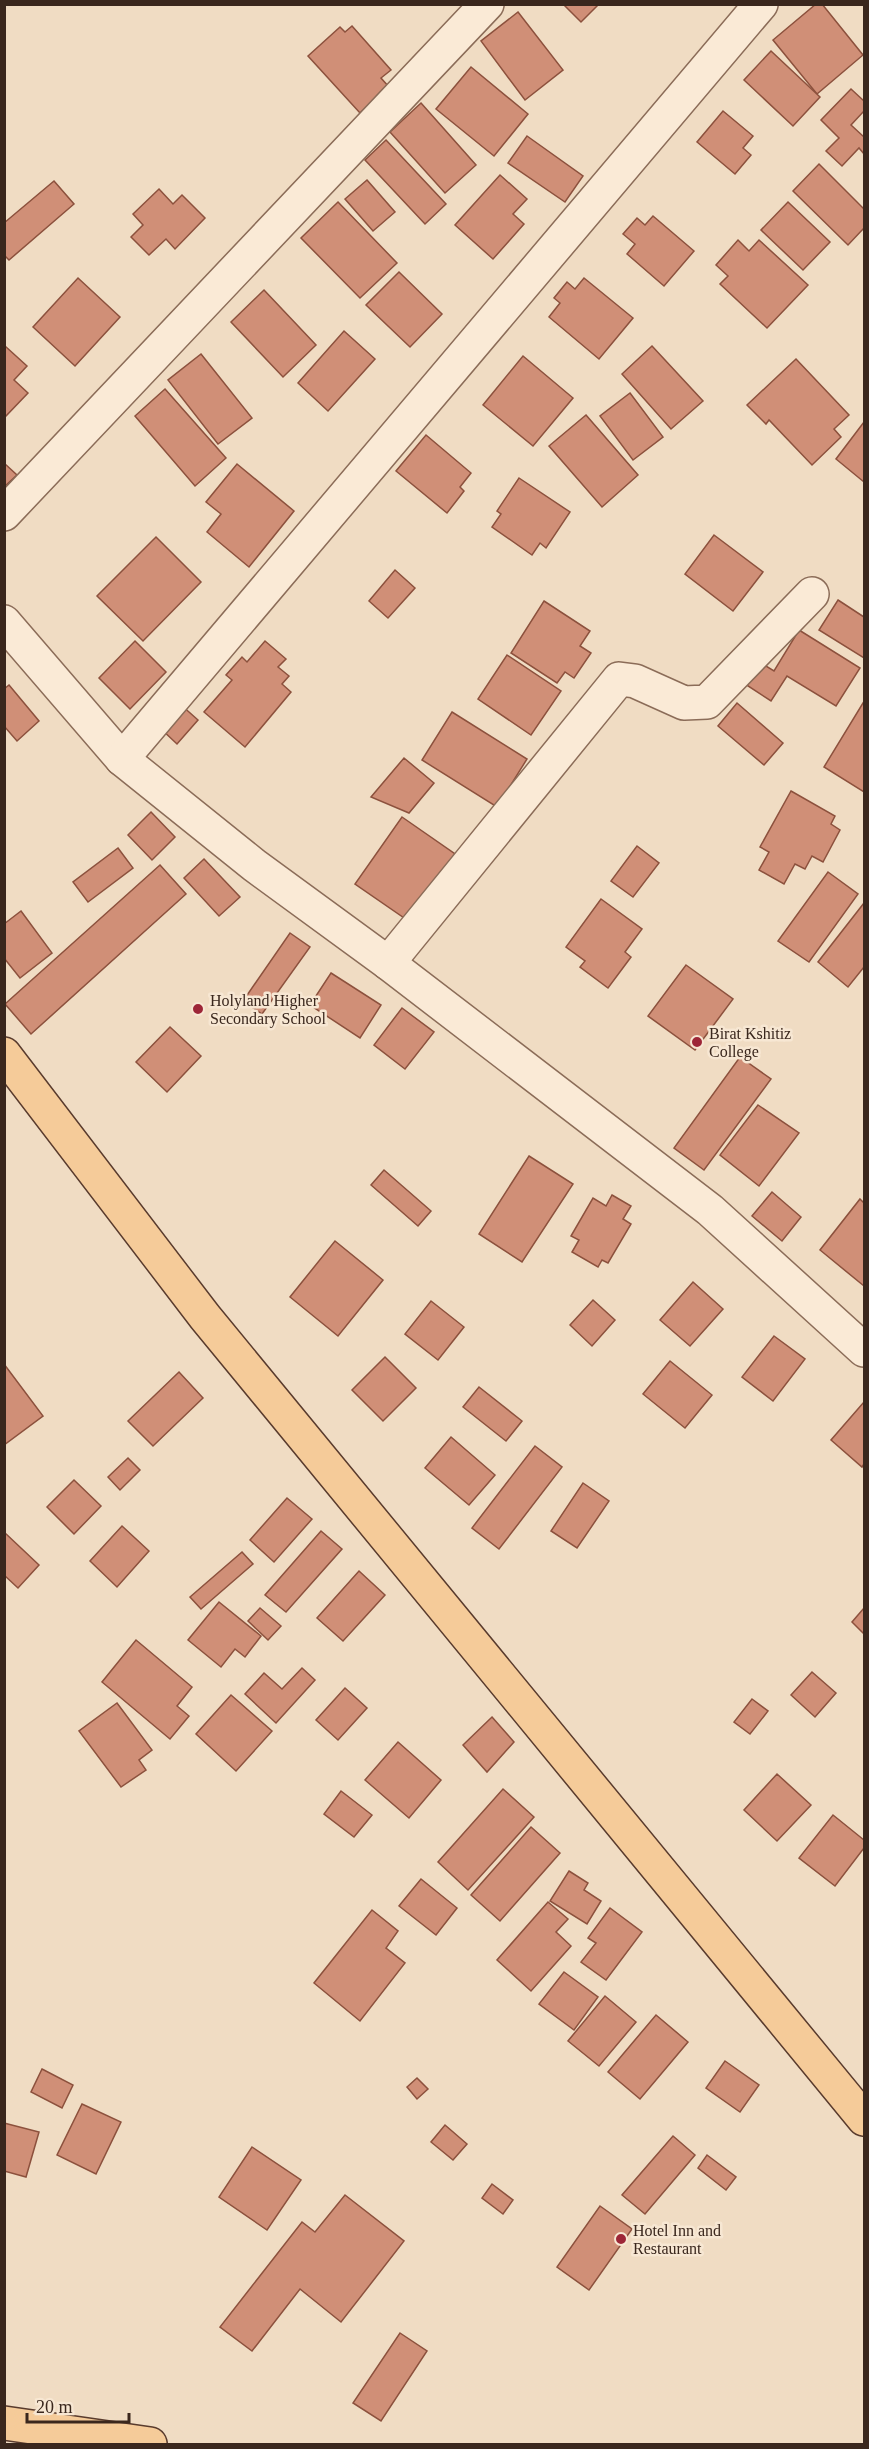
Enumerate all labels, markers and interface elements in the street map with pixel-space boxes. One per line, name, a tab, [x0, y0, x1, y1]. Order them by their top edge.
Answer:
place label: Holyland Higher Secondary School	[210, 992, 327, 1028]
marker: Holyland Higher Secondary School	[191, 1002, 205, 1016]
place label: Birat Kshitiz College	[709, 1025, 791, 1061]
marker: Birat Kshitiz College	[690, 1035, 704, 1049]
place label: Hotel Inn and Restaurant	[633, 2222, 721, 2257]
marker: Hotel Inn and Restaurant	[614, 2232, 628, 2246]
scale bar	[27, 2386, 129, 2424]
text: 20 m	[36, 2397, 73, 2417]

